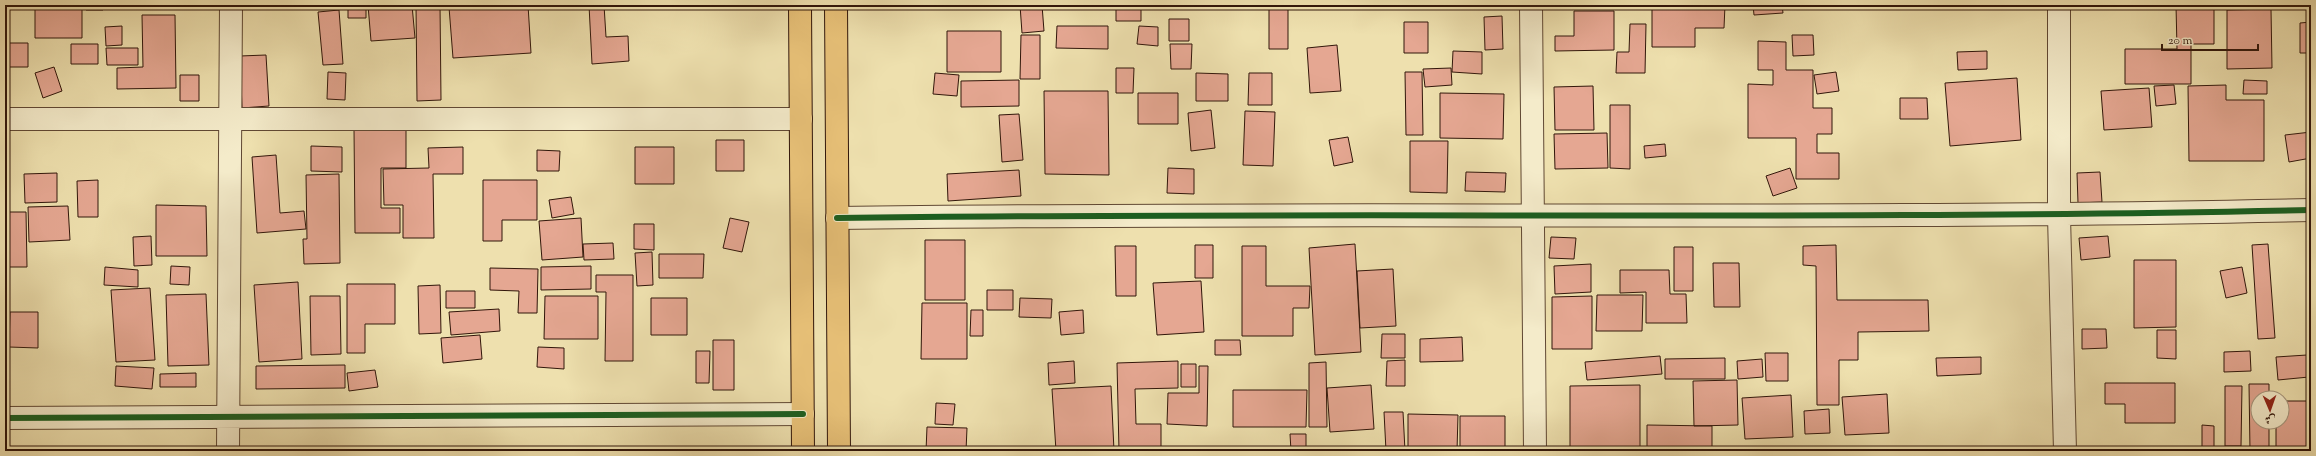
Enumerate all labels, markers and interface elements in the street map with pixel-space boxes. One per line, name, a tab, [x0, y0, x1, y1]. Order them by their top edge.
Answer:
scale bar	[2162, 26, 2258, 52]
text: 20 m	[2168, 32, 2193, 50]
north arrow	[2250, 390, 2290, 430]
text: ش	[2264, 411, 2276, 427]

